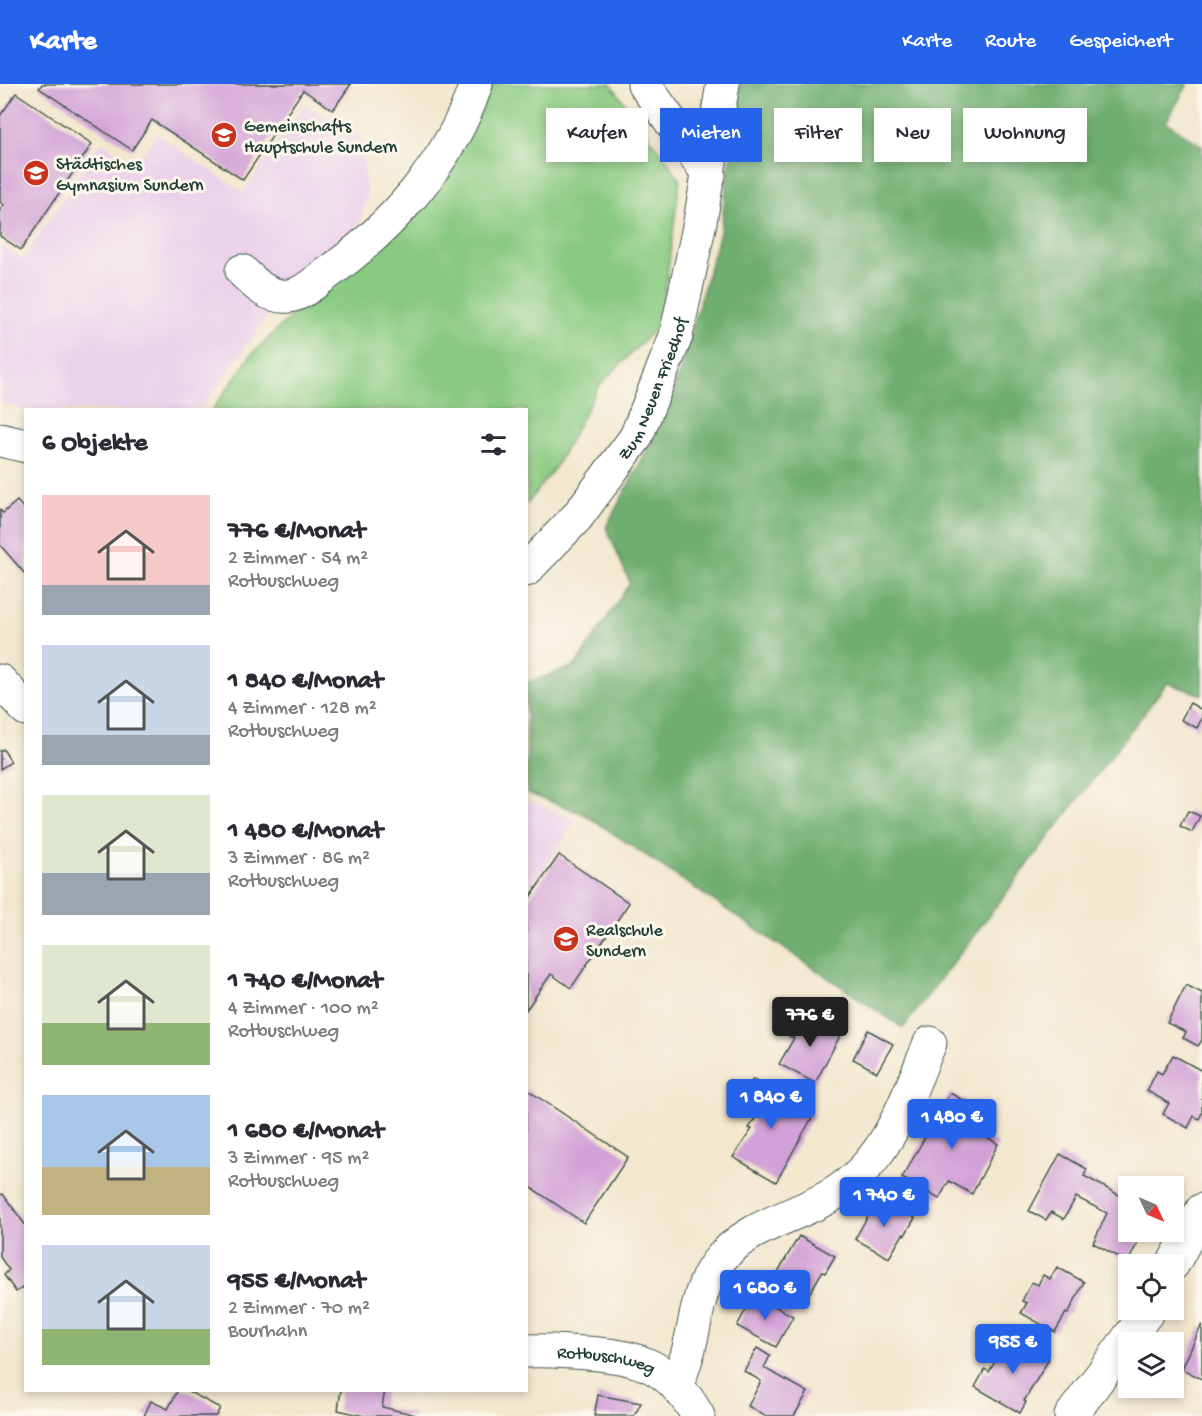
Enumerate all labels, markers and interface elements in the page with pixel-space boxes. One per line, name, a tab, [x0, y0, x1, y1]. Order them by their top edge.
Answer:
text: Karte	[30, 26, 97, 59]
text: Karte	[902, 30, 952, 55]
text: Route	[985, 30, 1036, 55]
text: Gespeichert	[1069, 30, 1172, 55]
chip: Kaufen	[546, 108, 648, 162]
chip: Mieten	[660, 108, 762, 162]
chip: Filter	[774, 108, 862, 162]
chip: Neu	[874, 108, 951, 162]
chip: Wohnung	[963, 108, 1087, 162]
place label: Gemeinschafts Hauptschule Sundern	[244, 117, 398, 159]
school or university icon: Gemeinschafts Hauptschule Sundern	[209, 120, 239, 150]
place label: Städtisches Gymnasium Sundern	[56, 155, 204, 197]
school or university icon: Städtisches Gymnasium Sundern	[21, 158, 51, 188]
street label: Zum Neuen Friedhof	[615, 315, 693, 465]
icon: filters	[477, 428, 510, 461]
text: 6 Objekte	[42, 429, 147, 460]
text: 776 €/Monat	[228, 517, 365, 548]
icon: home	[90, 519, 162, 591]
text: 2 Zimmer · 54 m²	[228, 548, 368, 571]
text: Rotbuschweg	[228, 571, 339, 594]
text: 1 840 €/Monat	[228, 667, 383, 698]
icon: home	[90, 669, 162, 741]
text: 4 Zimmer · 128 m²	[228, 698, 377, 721]
text: Rotbuschweg	[228, 721, 339, 744]
text: 1 480 €/Monat	[228, 817, 383, 848]
icon: home	[90, 819, 162, 891]
text: 3 Zimmer · 86 m²	[228, 848, 370, 871]
text: Rotbuschweg	[228, 871, 339, 894]
place label: Realschule Sundern	[586, 921, 664, 963]
school or university icon: Realschule Sundern	[551, 924, 581, 954]
text: 1 740 €/Monat	[228, 967, 382, 998]
icon: home	[90, 969, 162, 1041]
pin: 776 €	[768, 997, 852, 1048]
text: 4 Zimmer · 100 m²	[228, 998, 379, 1021]
text: 776 €	[786, 1005, 834, 1028]
text: Rotbuschweg	[228, 1021, 339, 1044]
pin: 1 840 €	[716, 1079, 826, 1130]
text: 1 840 €	[740, 1087, 802, 1110]
pin: 1 480 €	[897, 1099, 1007, 1150]
text: 1 480 €	[921, 1107, 983, 1130]
text: 1 680 €/Monat	[228, 1117, 384, 1148]
icon: home	[90, 1119, 162, 1191]
text: 3 Zimmer · 95 m²	[228, 1148, 369, 1171]
text: Rotbuschweg	[228, 1171, 339, 1194]
north arrow	[1118, 1176, 1184, 1242]
map controls	[1118, 1176, 1184, 1398]
pin: 1 740 €	[829, 1177, 939, 1228]
text: 1 740 €	[854, 1185, 914, 1208]
button: locate	[1118, 1254, 1184, 1320]
text: 955 €/Monat	[228, 1267, 365, 1298]
icon: home	[90, 1269, 162, 1341]
pin: 1 680 €	[710, 1270, 820, 1321]
text: 1 680 €	[734, 1278, 796, 1301]
text: 2 Zimmer · 70 m²	[228, 1298, 370, 1321]
text: Bourhahn	[228, 1321, 307, 1344]
pin: 955 €	[971, 1324, 1055, 1375]
text: 955 €	[989, 1332, 1037, 1355]
button: layers	[1118, 1332, 1184, 1398]
street label: Rotbuschweg	[556, 1343, 658, 1380]

